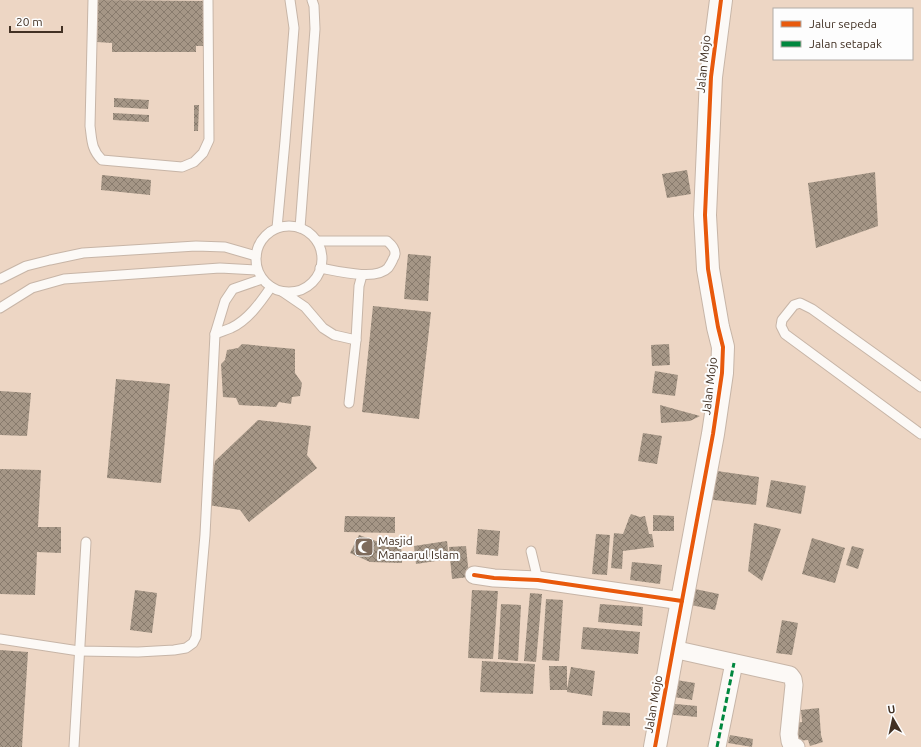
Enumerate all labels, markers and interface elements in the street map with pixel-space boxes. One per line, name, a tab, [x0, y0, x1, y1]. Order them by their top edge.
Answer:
scale bar	[10, 8, 62, 34]
legend	[773, 8, 913, 60]
text: 20 m	[16, 15, 43, 28]
text: Jalur sepeda	[809, 17, 877, 30]
street label: Jalan Mojo	[693, 34, 713, 94]
text: Jalan setapak	[809, 37, 882, 50]
street label: Jalan Mojo	[699, 356, 719, 416]
place label: Masjid Manaarul Islam	[378, 534, 459, 561]
mosque icon: Masjid Manaarul Islam	[353, 536, 375, 558]
street label: Jalan Mojo	[642, 674, 664, 734]
north arrow	[873, 699, 913, 739]
text: U	[887, 703, 896, 716]

